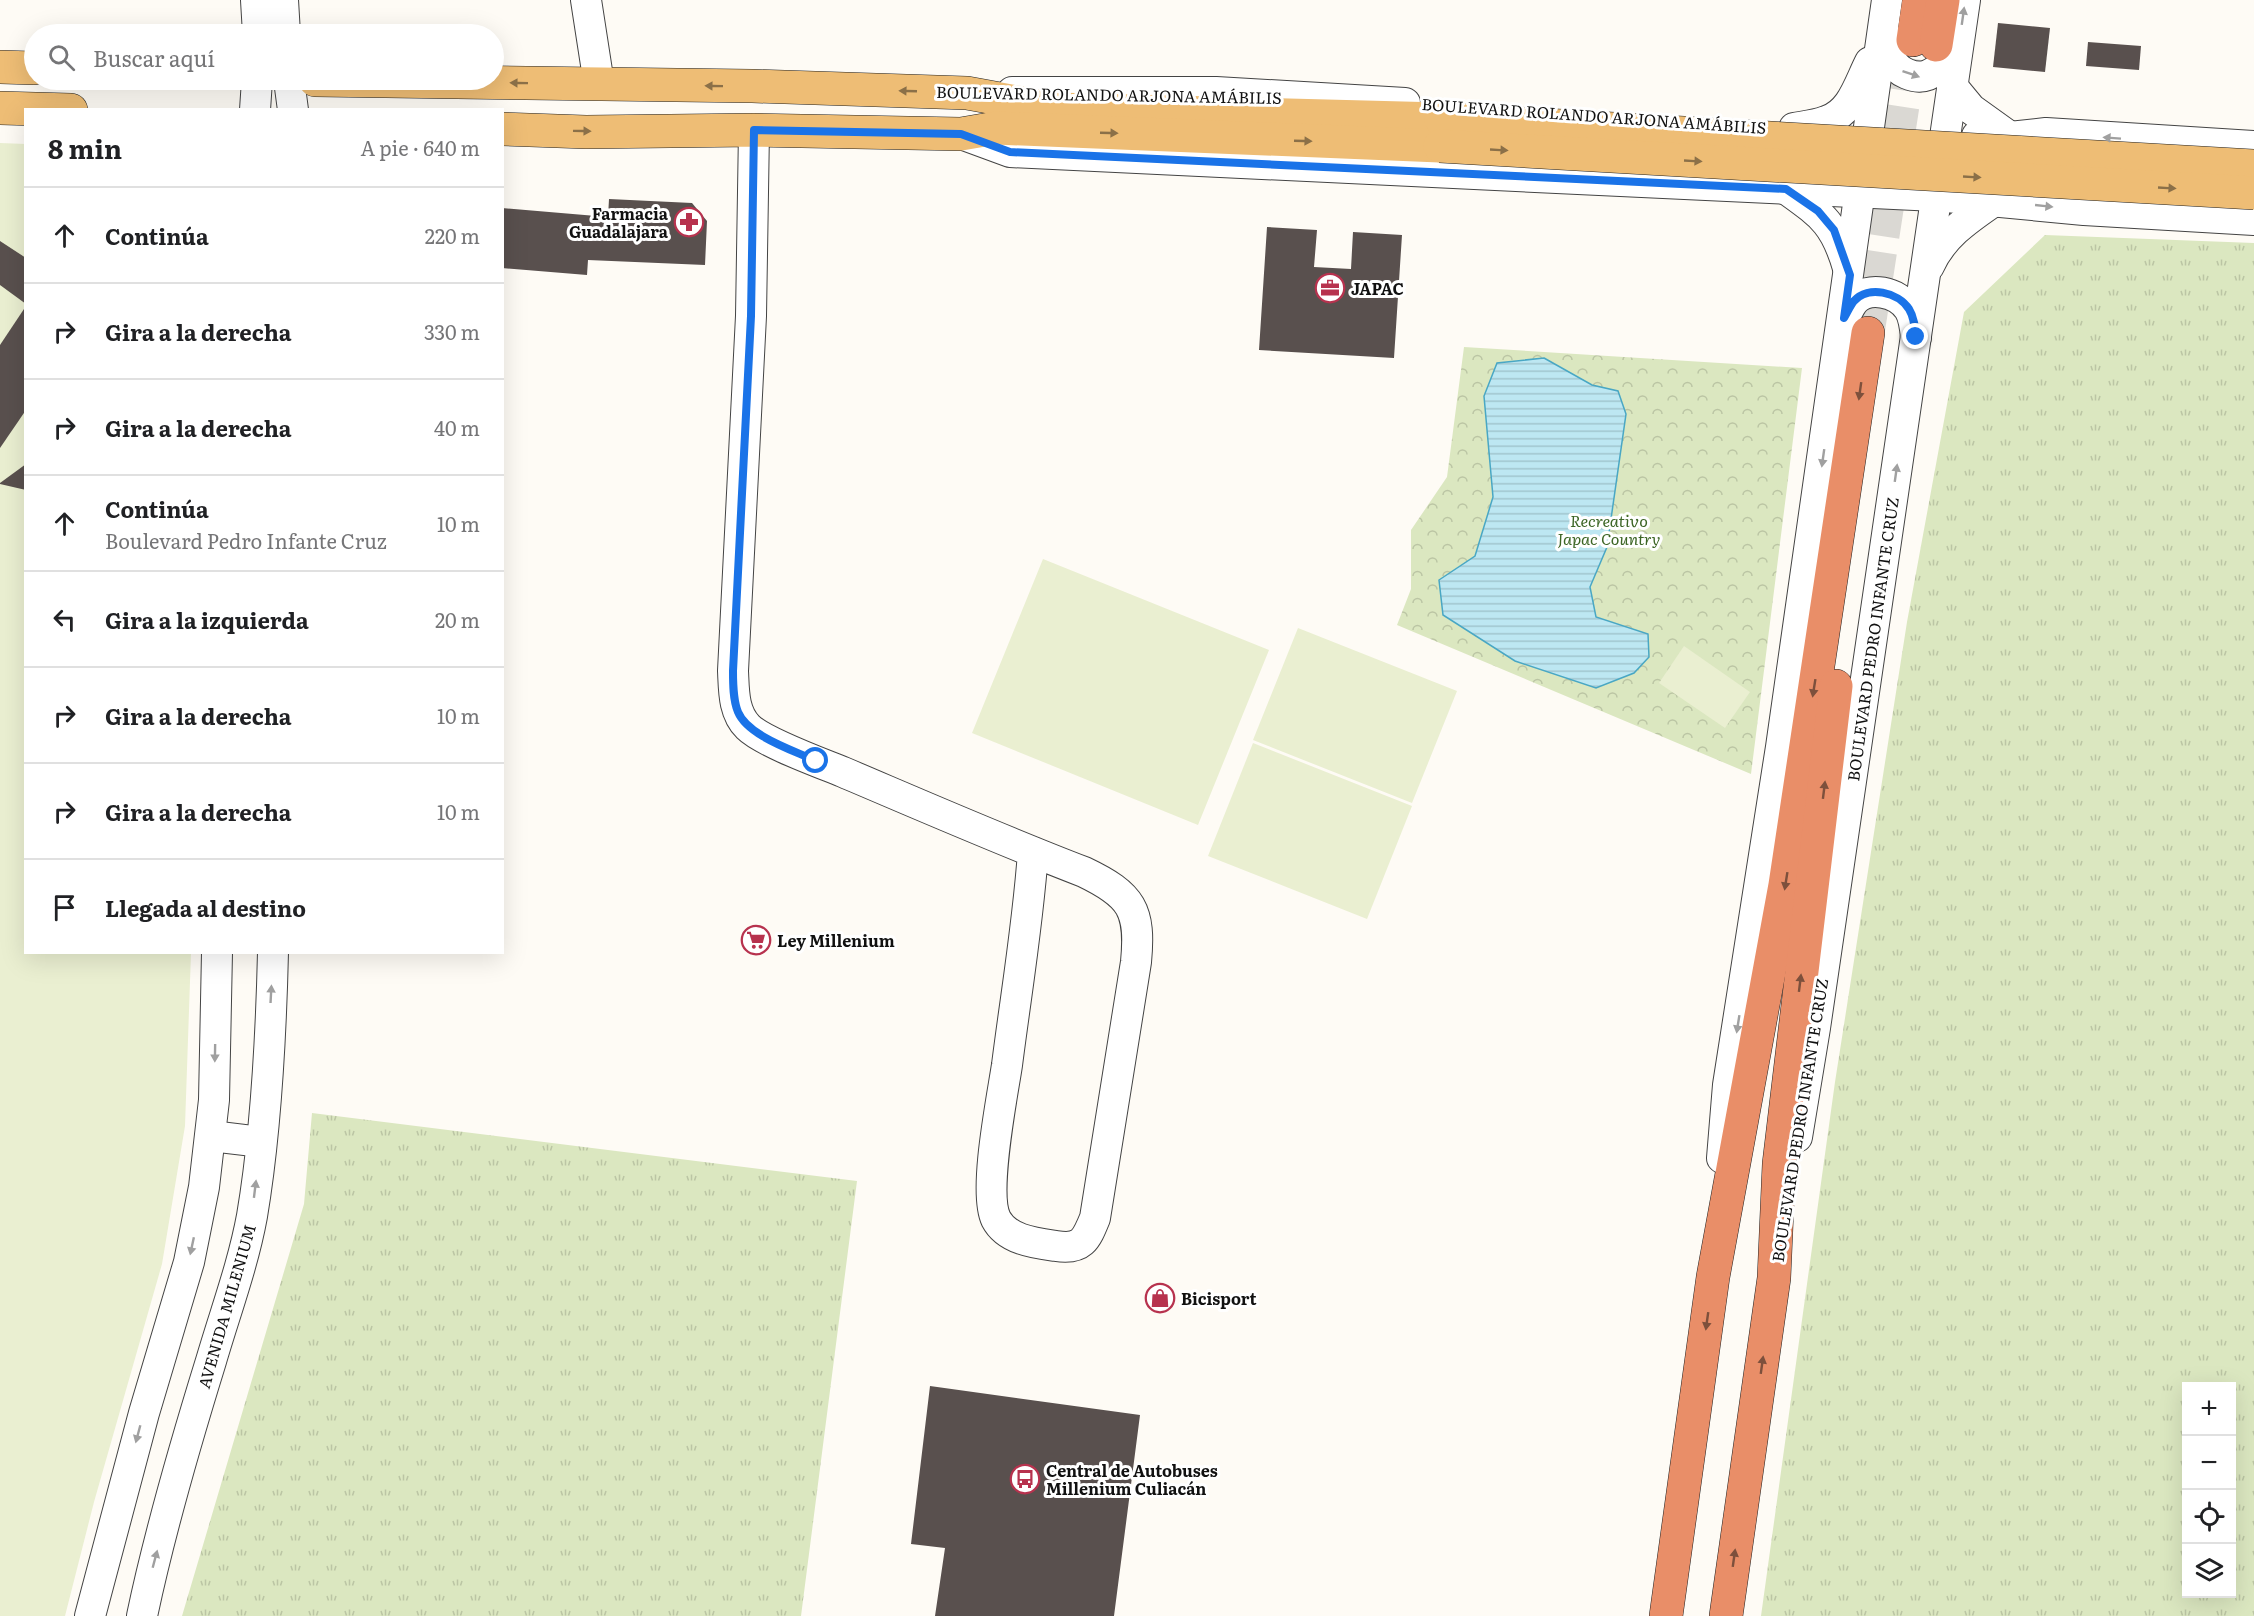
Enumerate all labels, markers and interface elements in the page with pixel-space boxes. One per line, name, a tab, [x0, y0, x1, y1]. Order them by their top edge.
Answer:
one-way arrow	[1958, 6, 1967, 25]
search box	[24, 24, 504, 90]
icon: search	[45, 41, 78, 74]
text: Buscar aquí	[93, 41, 215, 74]
one-way arrow	[1902, 69, 1920, 79]
one-way arrow	[509, 78, 528, 88]
street label: BOULEVARD ROLANDO ARJONA AMÁBILIS	[936, 79, 1282, 109]
one-way arrow	[704, 81, 723, 91]
one-way arrow	[899, 86, 918, 96]
street label: BOULEVARD ROLANDO ARJONA AMÁBILIS	[1421, 91, 1767, 139]
one-way arrow	[572, 127, 591, 136]
text: 8 min	[48, 128, 122, 167]
one-way arrow	[1099, 128, 1118, 137]
text: A pie · 640 m	[361, 132, 480, 162]
one-way arrow	[2102, 133, 2121, 142]
one-way arrow	[1294, 136, 1313, 145]
one-way arrow	[1489, 145, 1508, 154]
one-way arrow	[1684, 156, 1703, 166]
one-way arrow	[1962, 172, 1981, 182]
one-way arrow	[2157, 184, 2176, 193]
place label: Farmacia Guadalajara	[569, 201, 669, 243]
one-way arrow	[2035, 201, 2054, 211]
pharmacy icon: Farmacia Guadalajara	[673, 206, 705, 238]
icon: ahead	[48, 219, 81, 252]
text: Continúa	[105, 219, 209, 252]
text: 220 m	[425, 220, 480, 250]
office icon: JAPAC	[1314, 272, 1346, 304]
place label: JAPAC	[1351, 276, 1404, 300]
icon: right	[48, 315, 81, 348]
text: Gira a la derecha	[105, 315, 292, 348]
text: 330 m	[424, 316, 480, 346]
route end	[1902, 323, 1928, 349]
one-way arrow	[1855, 382, 1864, 401]
icon: right	[48, 411, 81, 444]
text: Gira a la derecha	[105, 411, 292, 444]
text: 40 m	[434, 412, 480, 442]
one-way arrow	[1819, 448, 1828, 467]
one-way arrow	[1892, 463, 1901, 482]
text: Continúa	[105, 492, 209, 525]
street label: BOULEVARD PEDRO INFANTE CRUZ	[1840, 495, 1904, 783]
icon: ahead	[48, 507, 81, 540]
text: 10 m	[437, 508, 480, 538]
park label: Recreativo Japac Country	[1558, 508, 1660, 550]
text: Boulevard Pedro Infante Cruz	[105, 525, 387, 555]
icon: left	[48, 603, 81, 636]
text: Gira a la izquierda	[105, 603, 309, 636]
text: 20 m	[435, 604, 480, 634]
one-way arrow	[1809, 678, 1818, 697]
icon: right	[48, 699, 81, 732]
text: Gira a la derecha	[105, 699, 292, 732]
text: 10 m	[437, 700, 480, 730]
route start	[802, 747, 828, 773]
one-way arrow	[1819, 780, 1828, 799]
icon: right	[48, 795, 81, 828]
text: Gira a la derecha	[105, 795, 292, 828]
text: 10 m	[437, 796, 480, 826]
one-way arrow	[1781, 871, 1790, 890]
icon: arrive	[48, 891, 81, 924]
text: Llegada al destino	[105, 891, 306, 924]
supermarket icon: Ley Millenium	[740, 924, 772, 956]
place label: Ley Millenium	[777, 928, 895, 952]
one-way arrow	[1795, 974, 1805, 993]
street label: BOULEVARD PEDRO INFANTE CRUZ	[1765, 977, 1833, 1263]
one-way arrow	[267, 985, 276, 1004]
one-way arrow	[1733, 1015, 1742, 1034]
one-way arrow	[210, 1043, 220, 1062]
one-way arrow	[250, 1179, 260, 1198]
street label: AVENIDA MILENIUM	[191, 1221, 261, 1391]
one-way arrow	[187, 1237, 196, 1256]
shop icon: Bicisport	[1144, 1282, 1176, 1314]
place label: Bicisport	[1181, 1286, 1256, 1310]
one-way arrow	[1702, 1311, 1712, 1330]
one-way arrow	[1757, 1355, 1766, 1374]
map controls	[2182, 1382, 2236, 1598]
button: +	[2182, 1382, 2236, 1436]
one-way arrow	[133, 1424, 143, 1443]
button: −	[2182, 1436, 2236, 1490]
place label: Central de Autobuses Millenium Culiacán	[1046, 1458, 1218, 1500]
bus stop icon: Central de Autobuses Millenium Culiacán	[1009, 1463, 1041, 1495]
button: locate	[2182, 1490, 2236, 1544]
button: layers	[2182, 1544, 2236, 1598]
one-way arrow	[1730, 1548, 1739, 1567]
one-way arrow	[151, 1550, 160, 1568]

